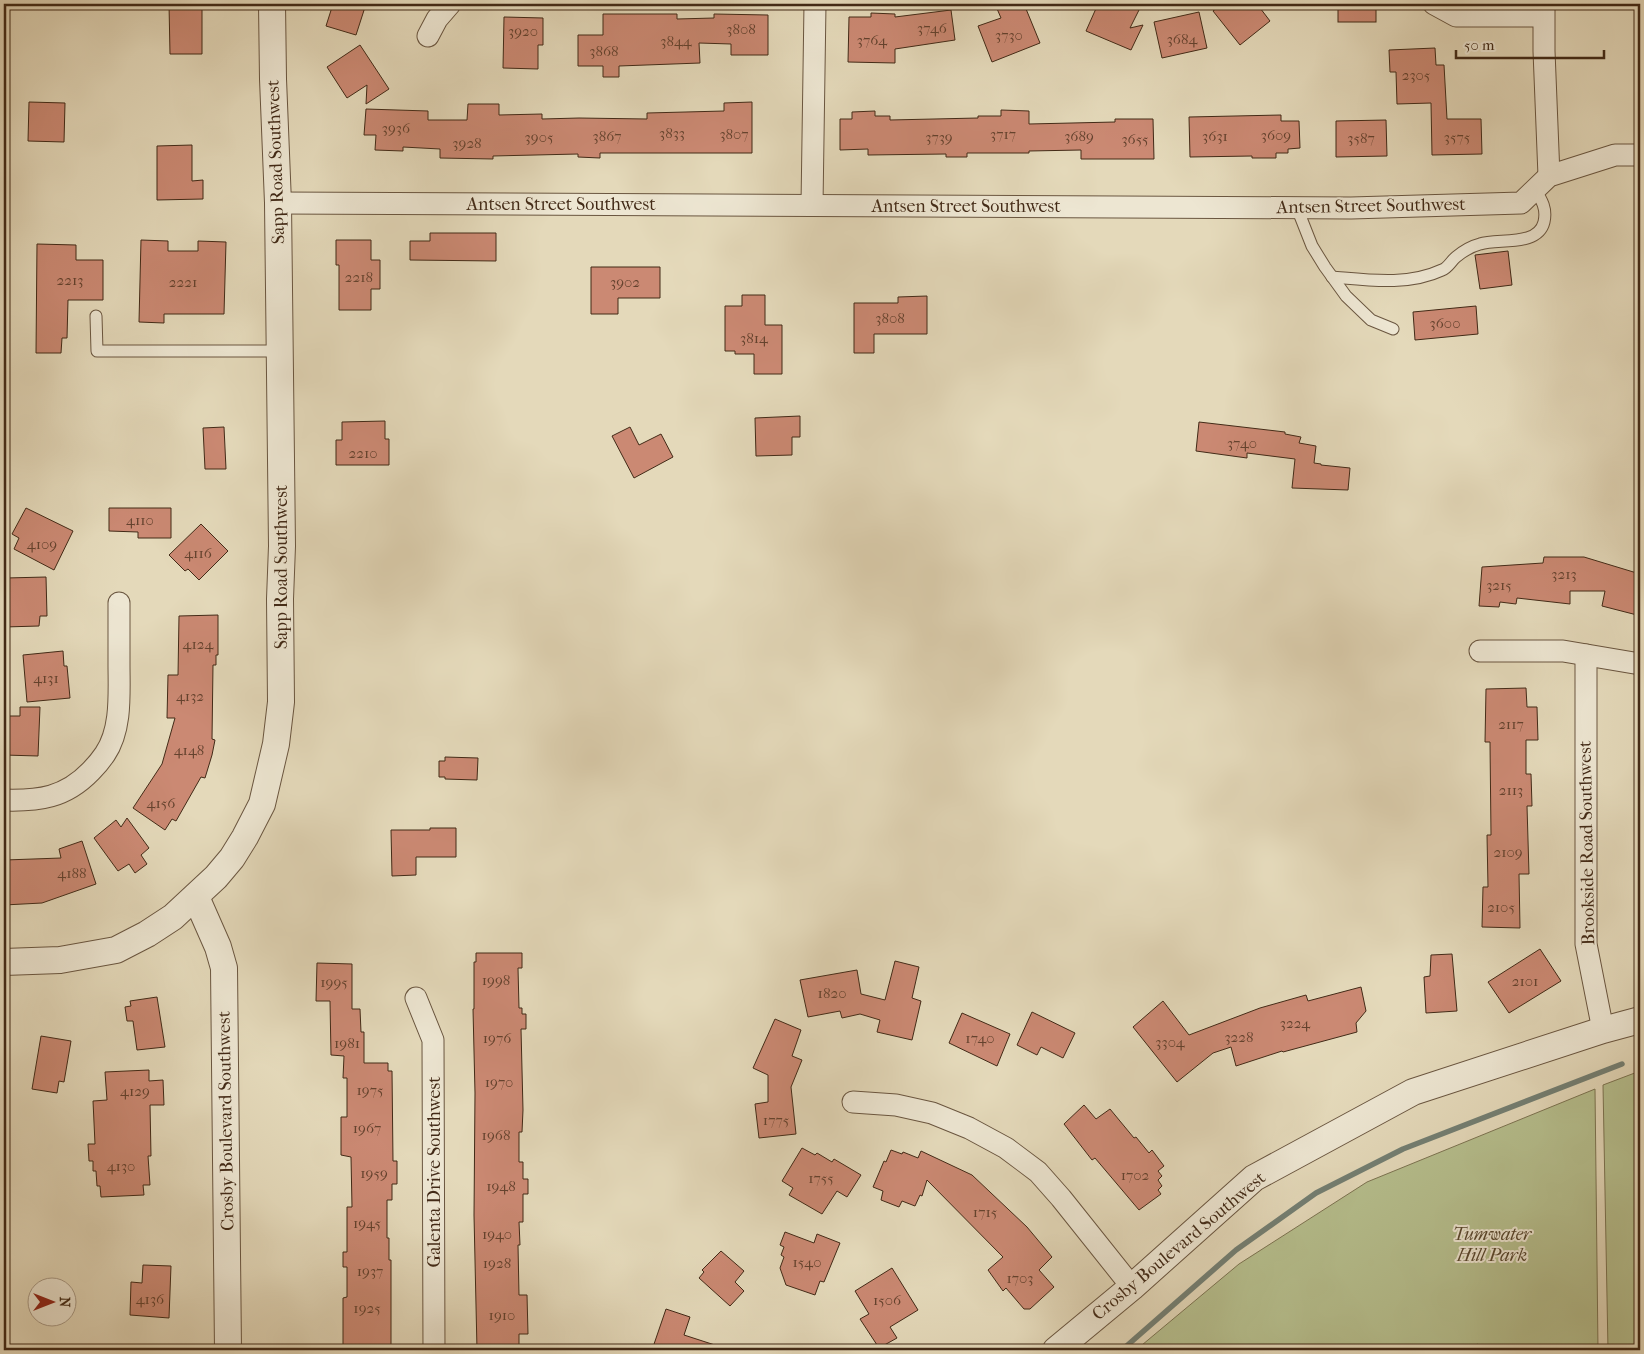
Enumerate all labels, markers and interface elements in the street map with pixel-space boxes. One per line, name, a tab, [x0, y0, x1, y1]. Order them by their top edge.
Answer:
house number: 3746	[917, 19, 948, 37]
house number: 3808	[726, 20, 756, 38]
house number: 3920	[508, 22, 538, 40]
house number: 3730	[995, 26, 1023, 44]
scale bar	[1456, 28, 1604, 60]
house number: 3684	[1167, 30, 1198, 48]
house number: 3764	[857, 31, 888, 49]
house number: 3844	[660, 32, 693, 50]
text: 50 m	[1464, 36, 1495, 54]
house number: 3868	[589, 42, 619, 60]
house number: 2305	[1402, 66, 1430, 84]
street label: Sapp Road Southwest	[263, 79, 289, 245]
house number: 3936	[382, 119, 411, 137]
house number: 3833	[659, 124, 685, 142]
house number: 3807	[719, 125, 749, 143]
house number: 3717	[990, 125, 1016, 143]
house number: 3609	[1261, 126, 1291, 144]
house number: 3867	[593, 127, 621, 145]
house number: 3689	[1064, 127, 1094, 145]
house number: 3631	[1202, 127, 1228, 145]
house number: 3905	[525, 128, 553, 146]
house number: 3739	[925, 128, 953, 146]
house number: 3575	[1444, 128, 1470, 146]
house number: 3587	[1347, 129, 1375, 147]
house number: 3655	[1121, 130, 1149, 148]
house number: 3928	[452, 134, 482, 152]
street label: Antsen Street Southwest	[465, 194, 656, 215]
street label: Antsen Street Southwest	[1275, 194, 1466, 218]
street label: Antsen Street Southwest	[870, 196, 1061, 217]
house number: 2218	[345, 268, 373, 286]
house number: 2213	[57, 271, 83, 289]
house number: 2221	[169, 273, 197, 291]
house number: 3902	[610, 273, 640, 291]
house number: 3808	[875, 309, 905, 327]
house number: 3600	[1430, 314, 1460, 332]
house number: 3814	[740, 329, 769, 347]
house number: 3740	[1227, 434, 1257, 452]
house number: 2210	[349, 444, 377, 462]
street label: Sapp Road Southwest	[271, 484, 292, 649]
house number: 4110	[126, 511, 154, 529]
house number: 4109	[27, 535, 57, 553]
house number: 4116	[184, 544, 213, 562]
house number: 3213	[1551, 565, 1577, 583]
house number: 3215	[1486, 576, 1512, 594]
house number: 4124	[183, 635, 215, 653]
house number: 4131	[33, 669, 59, 687]
house number: 4132	[176, 687, 204, 705]
house number: 2117	[1498, 715, 1524, 733]
street label: Brookside Road Southwest	[1575, 740, 1599, 945]
house number: 4148	[174, 741, 204, 759]
house number: 2113	[1499, 781, 1523, 799]
house number: 4156	[147, 794, 176, 812]
house number: 2109	[1493, 843, 1523, 861]
house number: 4188	[57, 864, 87, 882]
house number: 2105	[1487, 898, 1515, 916]
house number: 1998	[482, 971, 510, 989]
house number: 2101	[1512, 972, 1538, 990]
house number: 1995	[320, 973, 348, 991]
house number: 1820	[818, 984, 846, 1002]
street label: Crosby Boulevard Southwest	[214, 1010, 238, 1231]
house number: 3224	[1280, 1014, 1311, 1032]
house number: 3228	[1224, 1028, 1254, 1046]
house number: 1976	[483, 1029, 512, 1047]
house number: 1740	[965, 1029, 995, 1047]
house number: 3304	[1155, 1033, 1186, 1051]
house number: 1981	[334, 1034, 360, 1052]
house number: 1970	[485, 1073, 513, 1091]
street label: Galenta Drive Southwest	[424, 1076, 445, 1268]
house number: 1975	[357, 1081, 383, 1099]
house number: 4129	[120, 1082, 150, 1100]
house number: 1775	[763, 1111, 789, 1129]
house number: 1967	[353, 1119, 381, 1137]
house number: 1968	[482, 1126, 510, 1144]
house number: 4130	[107, 1157, 135, 1175]
house number: 1959	[360, 1164, 388, 1182]
house number: 1702	[1121, 1166, 1150, 1184]
street label: Crosby Boulevard Southwest	[1088, 1167, 1270, 1325]
house number: 1755	[808, 1169, 834, 1187]
house number: 1948	[486, 1177, 516, 1195]
house number: 1715	[973, 1203, 997, 1221]
house number: 1945	[353, 1214, 381, 1232]
park label: Tumwater Hill Park	[1453, 1224, 1533, 1266]
house number: 1940	[482, 1225, 512, 1243]
house number: 1540	[793, 1253, 821, 1271]
house number: 1928	[483, 1254, 511, 1272]
house number: 1937	[357, 1262, 383, 1280]
house number: 1703	[1007, 1269, 1033, 1287]
north arrow	[28, 1276, 78, 1326]
house number: 4136	[136, 1290, 165, 1308]
house number: 1506	[873, 1291, 902, 1309]
text: N	[56, 1297, 73, 1308]
house number: 1925	[353, 1299, 381, 1317]
house number: 1910	[489, 1306, 515, 1324]

